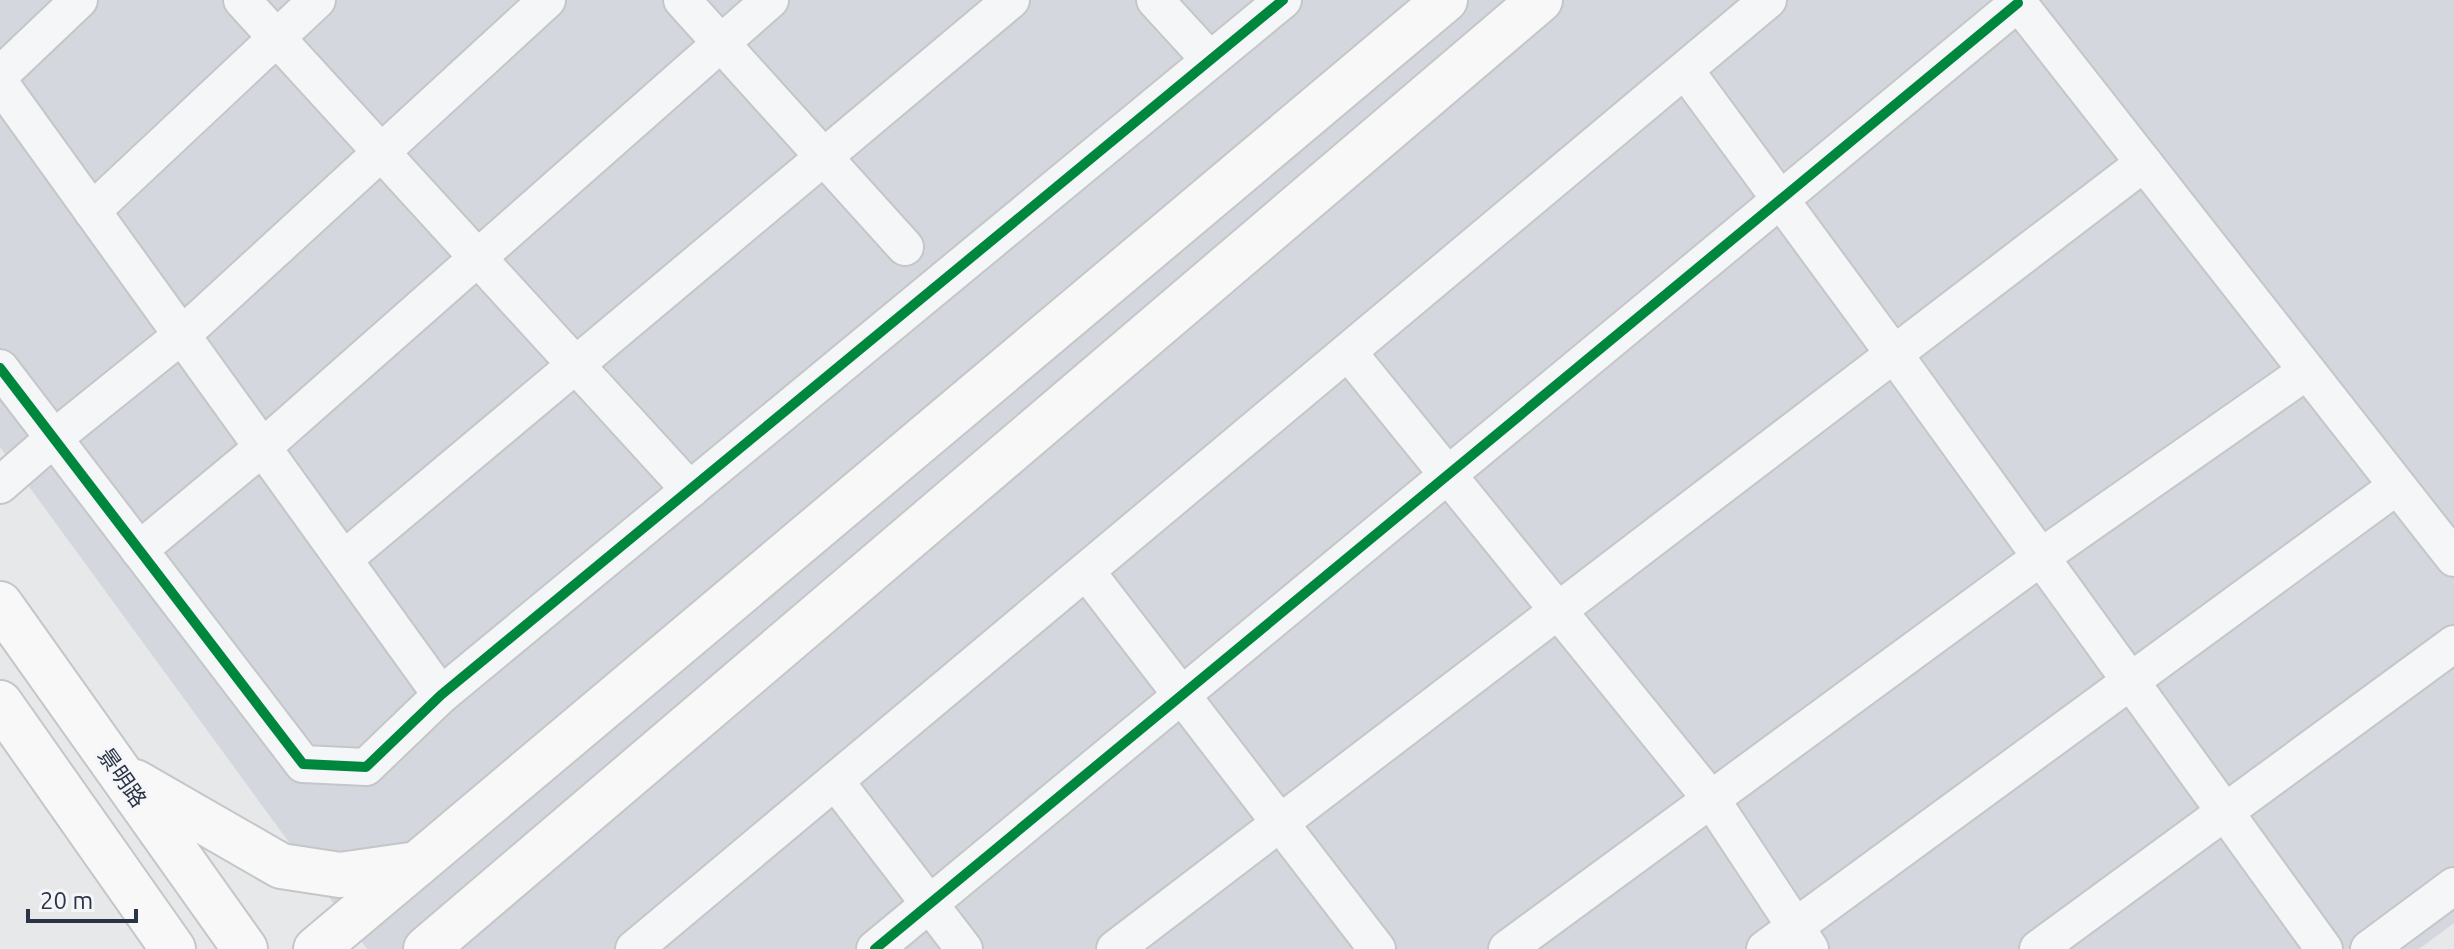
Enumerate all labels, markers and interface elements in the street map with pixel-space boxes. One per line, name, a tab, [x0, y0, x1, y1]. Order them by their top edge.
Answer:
street label: 景明路	[94, 743, 152, 811]
scale bar	[28, 873, 136, 923]
text: 20 m	[40, 887, 93, 914]

